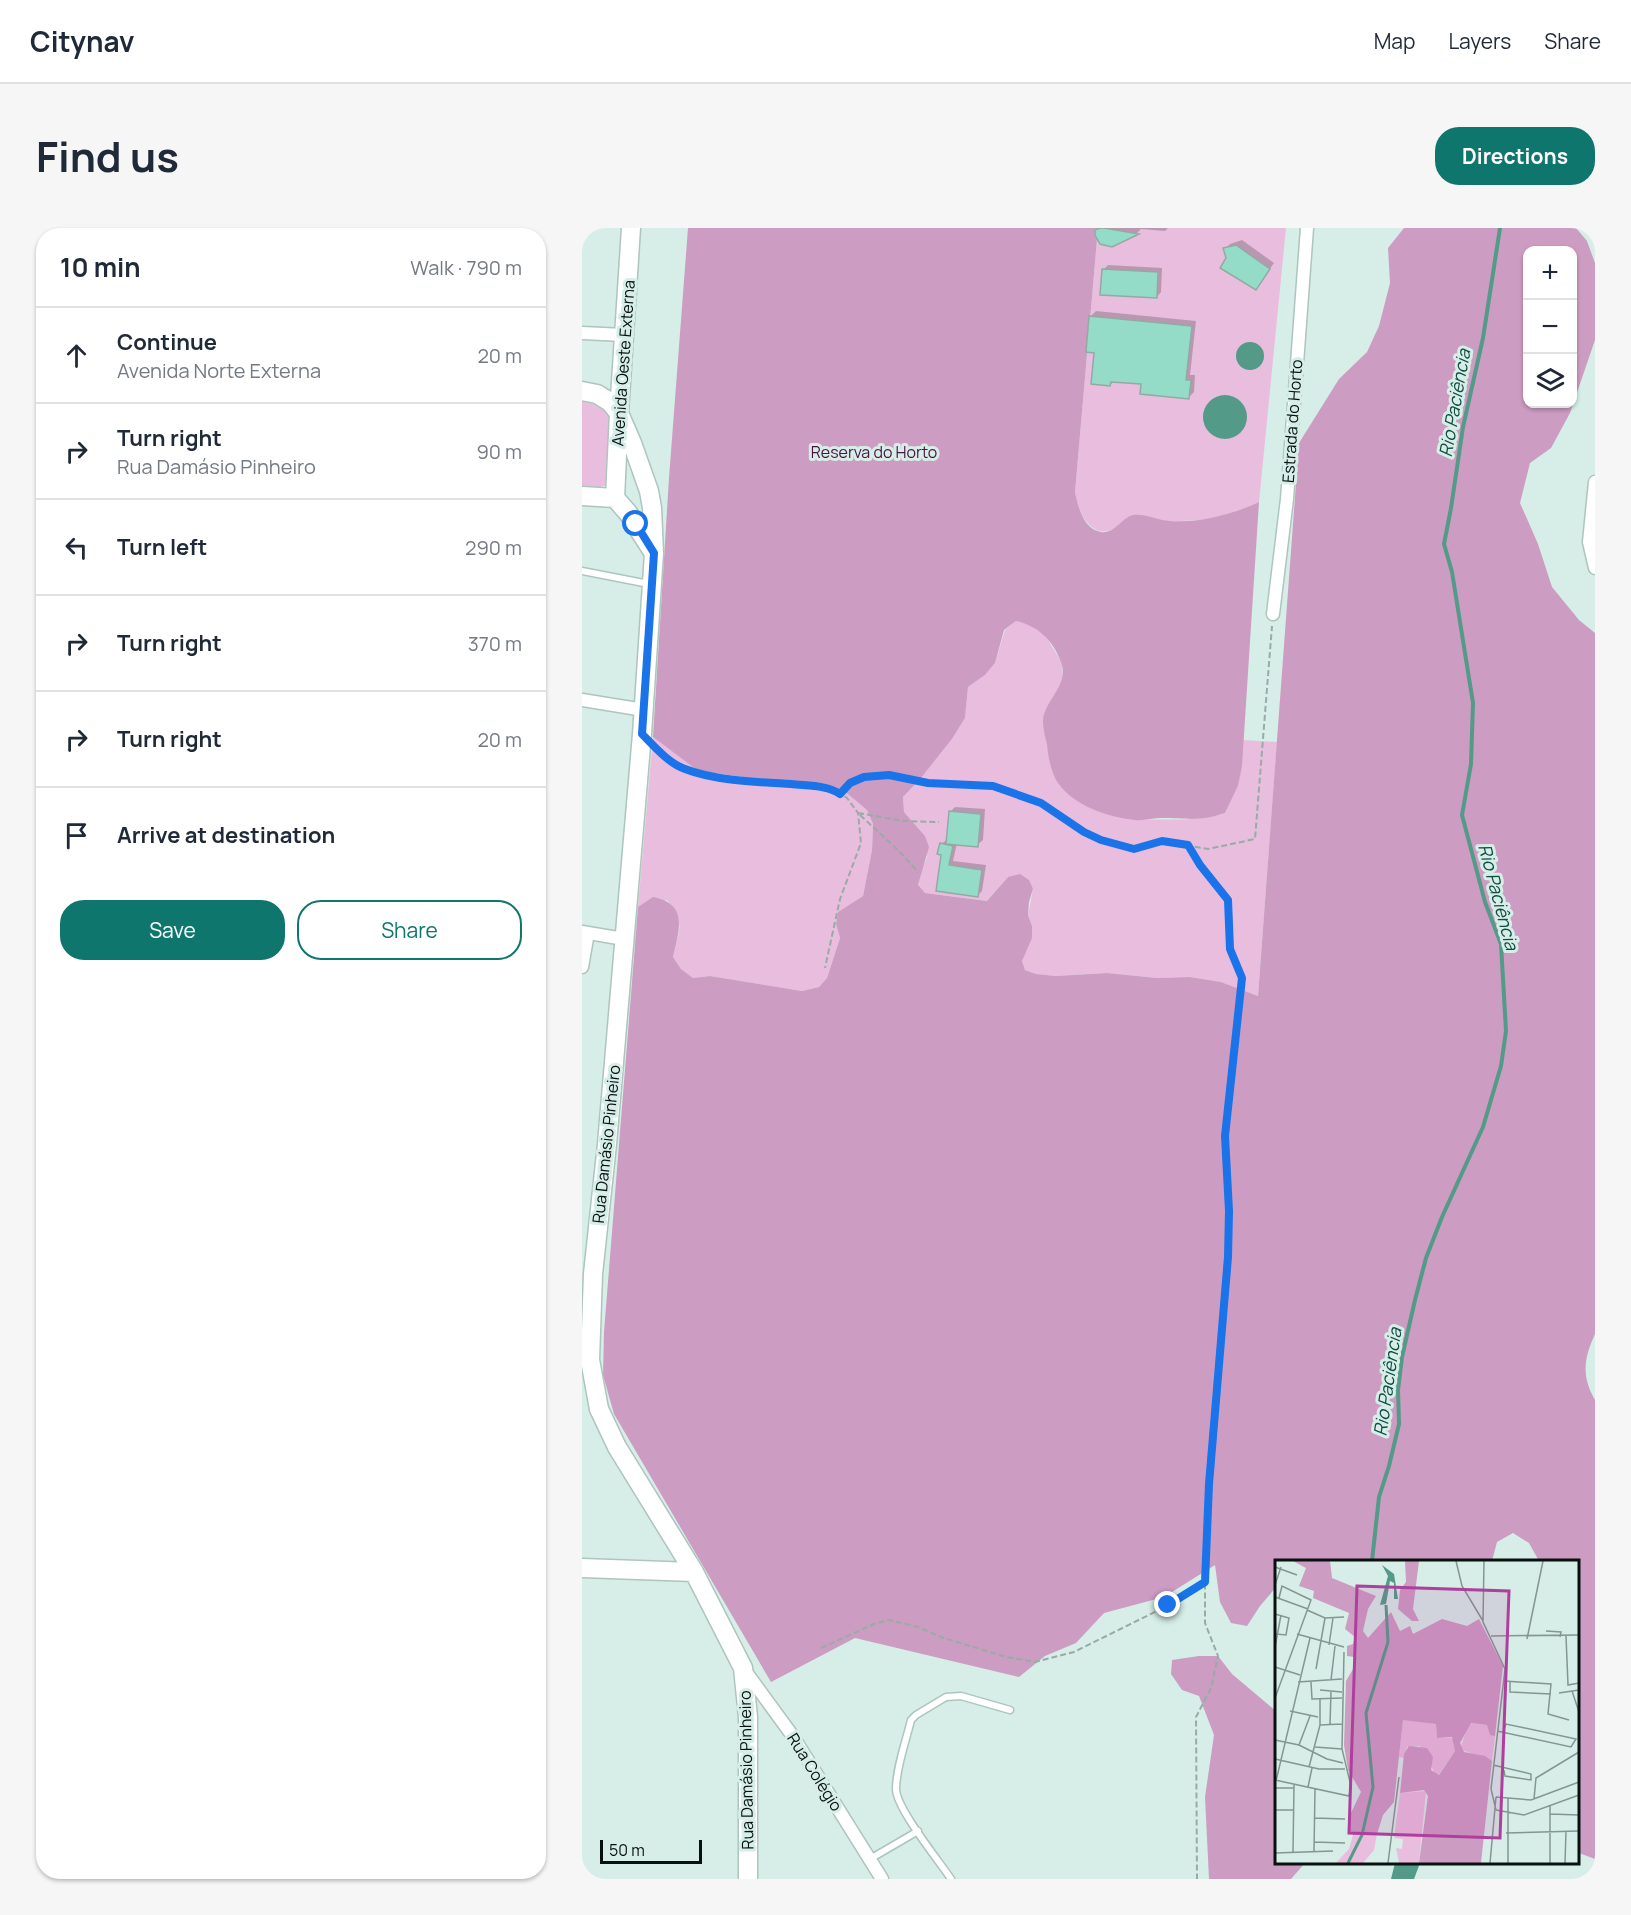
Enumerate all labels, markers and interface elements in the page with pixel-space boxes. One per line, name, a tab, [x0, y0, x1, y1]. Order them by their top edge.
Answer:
text: Citynav	[30, 22, 134, 60]
text: Map	[1374, 27, 1415, 55]
text: Layers	[1448, 27, 1511, 55]
text: Share	[1544, 27, 1601, 55]
text: Find us	[36, 127, 179, 185]
button: Directions	[1435, 127, 1595, 185]
map controls	[1523, 246, 1577, 408]
button: +	[1523, 246, 1577, 300]
text: 10 min	[60, 249, 141, 285]
text: Walk · 790 m	[410, 254, 522, 281]
street label: Avenida Oeste Externa	[606, 279, 640, 447]
button: −	[1523, 300, 1577, 354]
text: Continue	[117, 327, 217, 357]
icon: ahead	[60, 339, 93, 372]
text: 20 m	[477, 342, 522, 369]
water label: Rio Paciência	[1433, 346, 1475, 459]
button: layers	[1523, 354, 1577, 408]
text: Avenida Norte Externa	[117, 357, 321, 384]
street label: Estrada do Horto	[1277, 359, 1307, 483]
text: Turn right	[117, 423, 222, 453]
icon: right	[60, 435, 93, 468]
text: 90 m	[476, 438, 522, 465]
park label: Reserva do Horto	[811, 441, 937, 463]
text: Rua Damásio Pinheiro	[117, 453, 316, 480]
route start	[622, 510, 648, 536]
icon: left	[60, 531, 93, 564]
text: Turn left	[117, 532, 207, 562]
text: 290 m	[465, 534, 522, 561]
icon: right	[60, 627, 93, 660]
text: Turn right	[117, 628, 222, 658]
text: 370 m	[468, 630, 522, 657]
icon: right	[60, 723, 93, 756]
text: Turn right	[117, 724, 222, 754]
text: 20 m	[477, 726, 522, 753]
icon: arrive	[60, 819, 93, 852]
text: Arrive at destination	[117, 820, 335, 850]
water label: Rio Paciência	[1473, 841, 1525, 953]
button: Save	[60, 900, 285, 960]
button: Share	[297, 900, 522, 960]
street label: Rua Damásio Pinheiro	[587, 1064, 625, 1224]
water label: Rio Paciência	[1368, 1325, 1407, 1437]
inset map	[1275, 1560, 1580, 1864]
route end	[1154, 1591, 1180, 1617]
street label: Rua Damásio Pinheiro	[734, 1690, 758, 1850]
street label: Rua Colégio	[782, 1729, 848, 1815]
scale bar	[600, 1837, 702, 1864]
text: 50 m	[609, 1839, 645, 1861]

